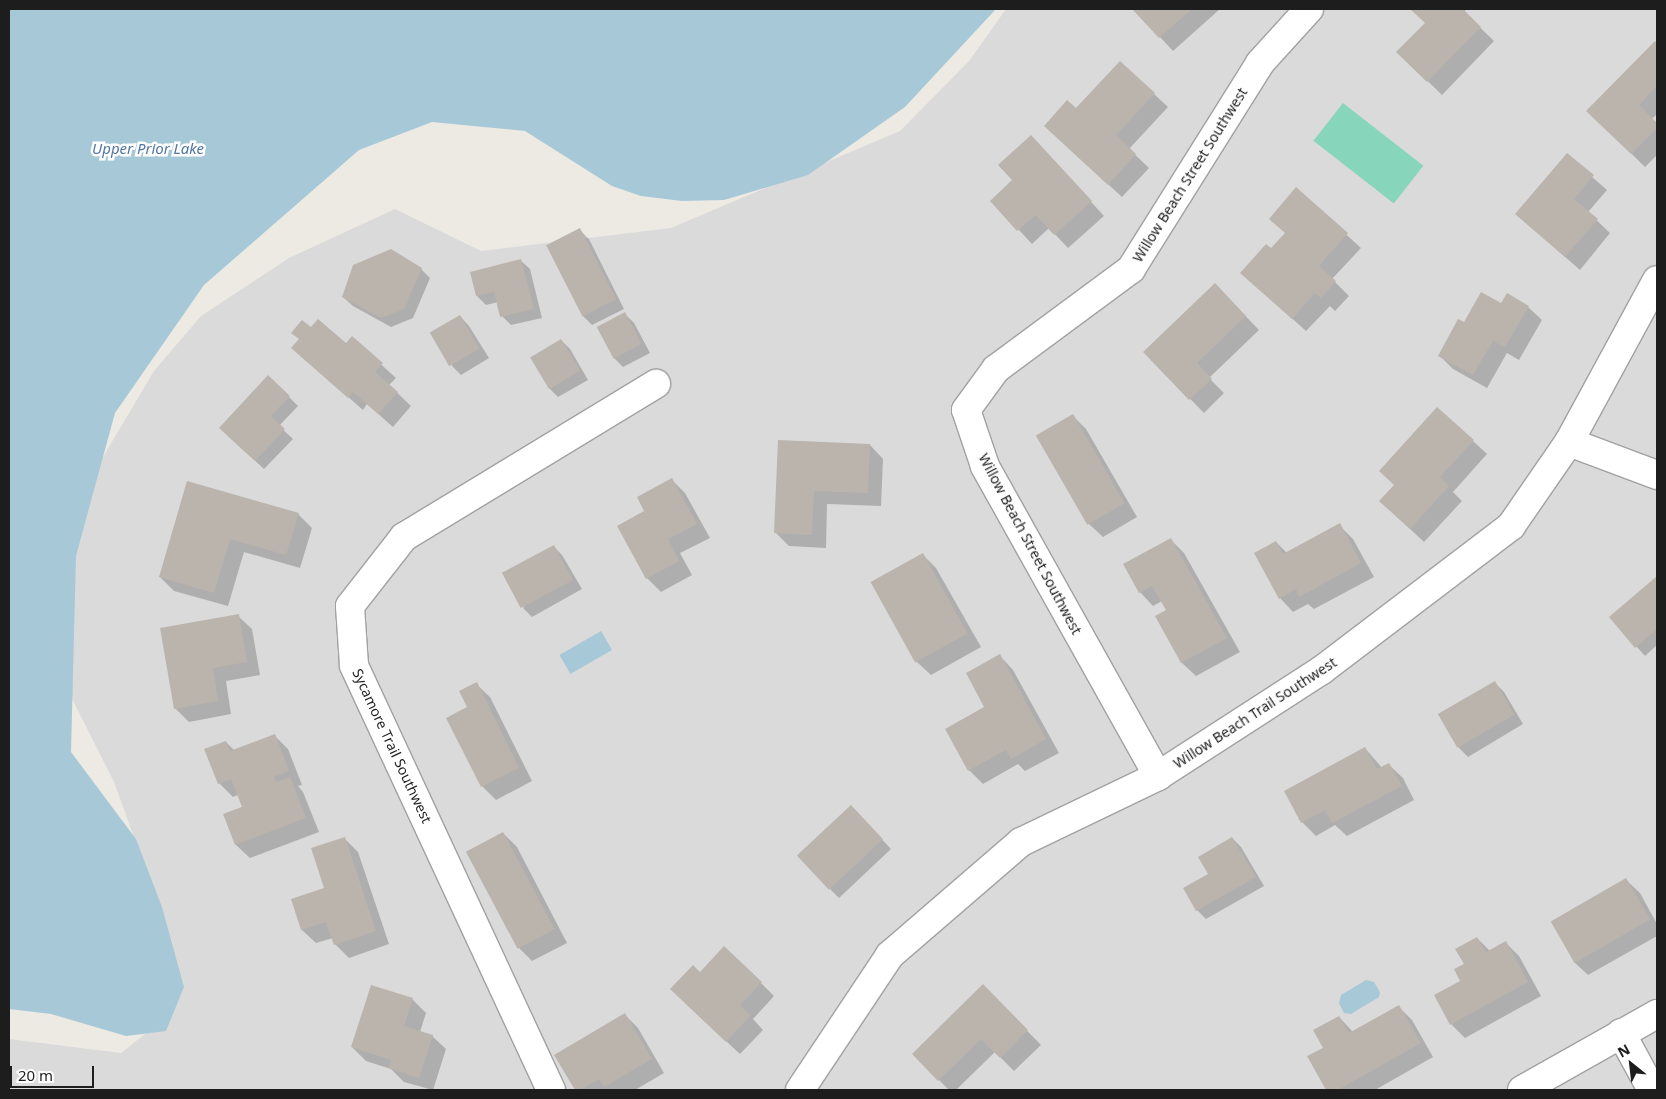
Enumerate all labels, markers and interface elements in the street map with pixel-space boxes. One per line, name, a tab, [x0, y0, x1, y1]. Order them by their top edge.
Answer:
street label: Willow Beach Street Southwest	[1129, 85, 1251, 265]
water label: Upper Prior Lake	[92, 140, 204, 158]
street label: Willow Beach Street Southwest	[975, 451, 1085, 637]
street label: Willow Beach Trail Southwest	[1170, 654, 1340, 772]
street label: Sycamore Trail Southwest	[349, 666, 435, 826]
north arrow	[1606, 1039, 1656, 1089]
text: N	[1614, 1039, 1633, 1062]
scale bar	[12, 1056, 96, 1088]
text: 20 m	[18, 1065, 53, 1085]

